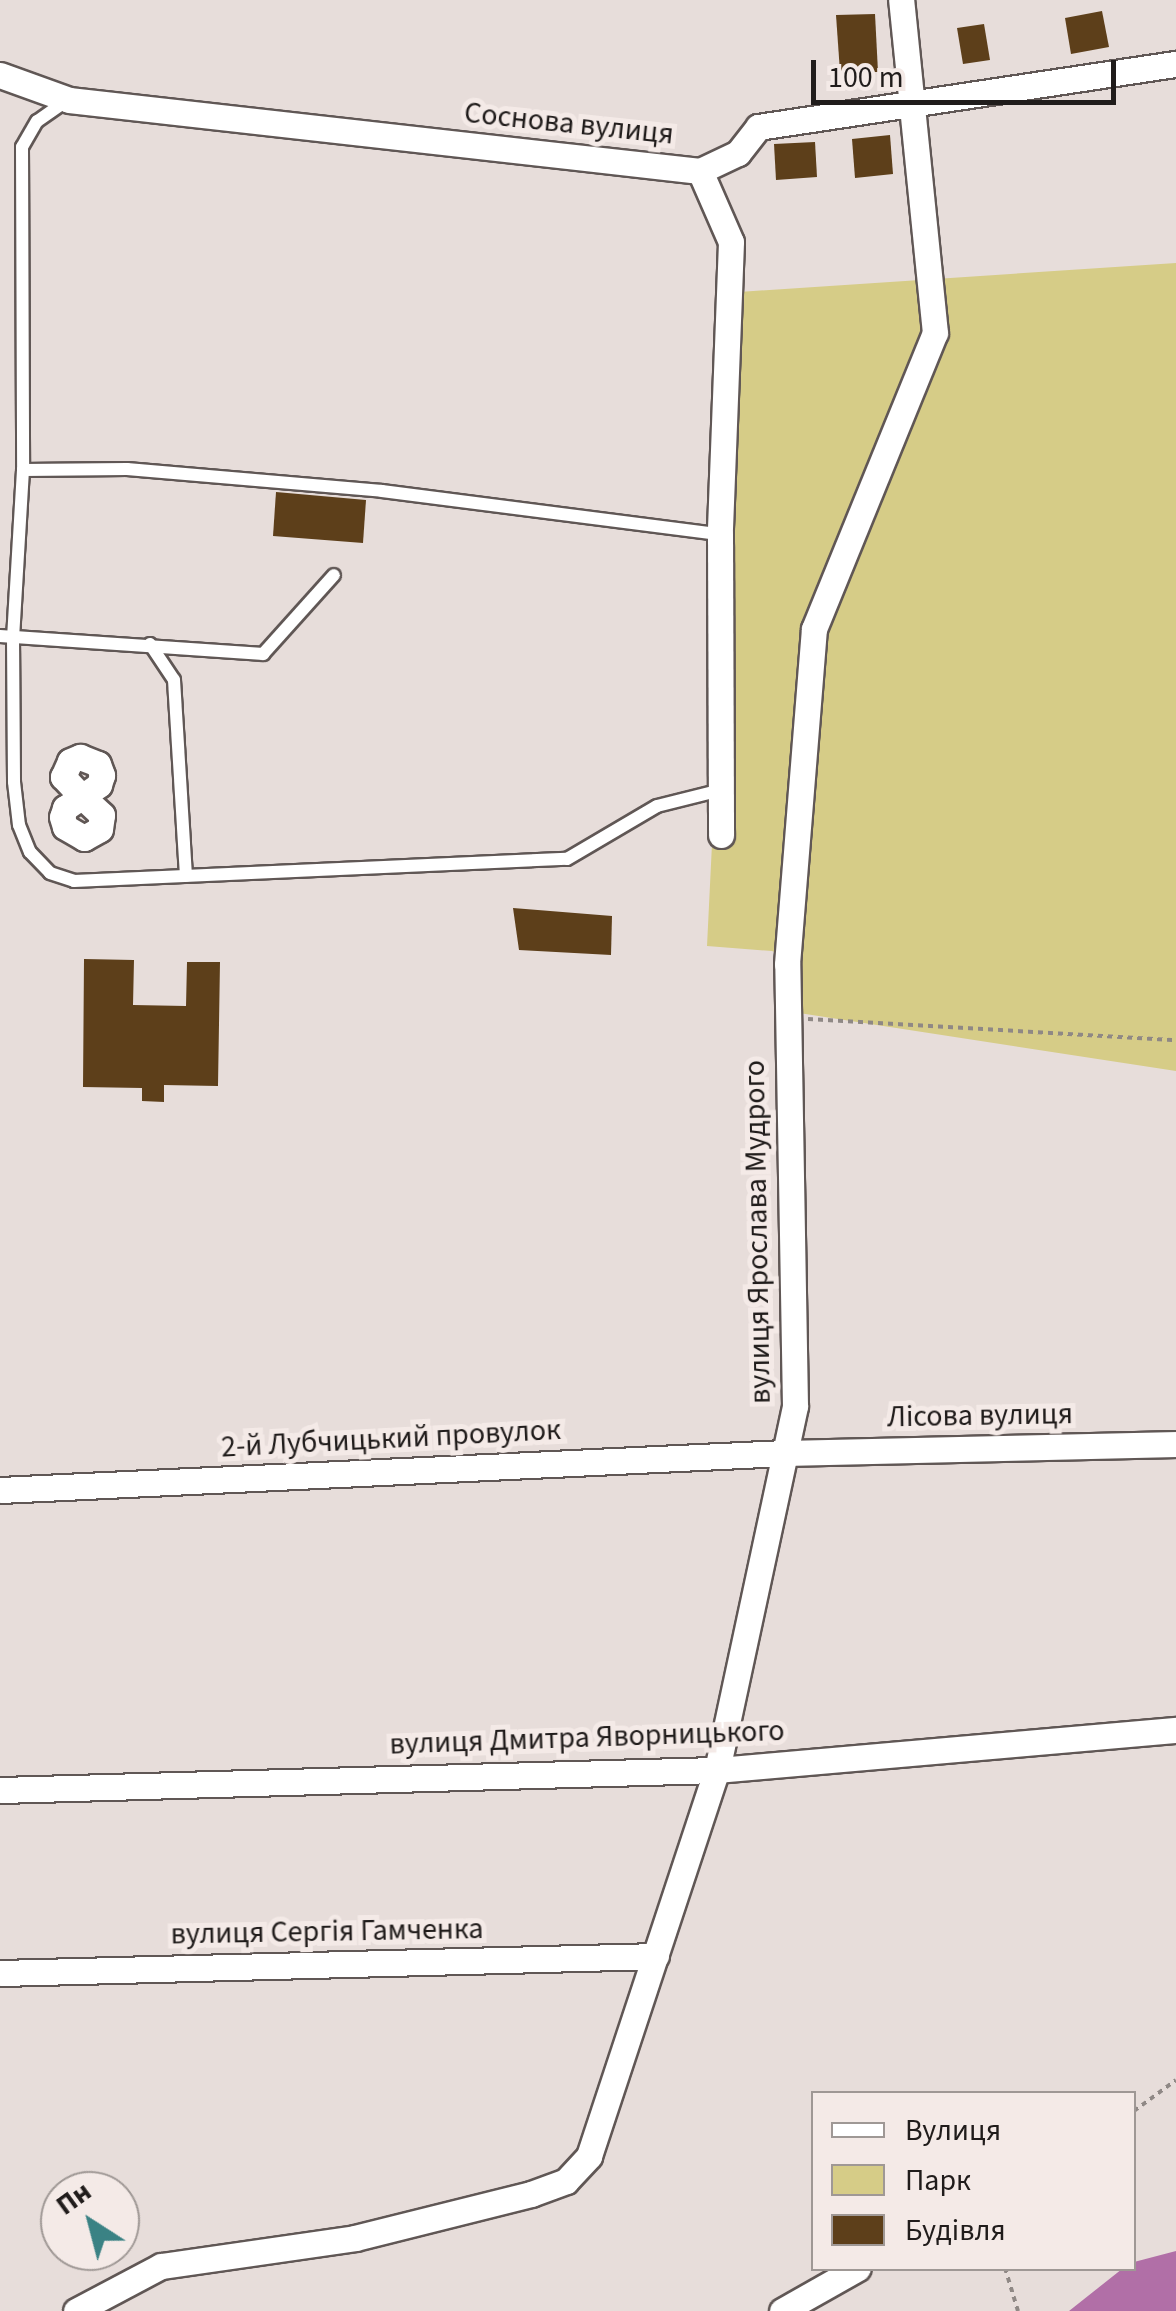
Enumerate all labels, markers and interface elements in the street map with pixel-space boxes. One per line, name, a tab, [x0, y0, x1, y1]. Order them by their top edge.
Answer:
scale bar	[816, 40, 1121, 102]
text: 100 m	[828, 56, 904, 99]
street label: Соснова вулиця	[462, 95, 676, 153]
street label: вулиця Ярослава Мудрого	[737, 1060, 779, 1404]
street label: Лісова вулиця	[887, 1396, 1073, 1436]
street label: 2-й Лубчицький провулок	[220, 1412, 562, 1466]
street label: вулиця Дмитра Яворницького	[389, 1713, 785, 1763]
street label: вулиця Сергія Гамченка	[170, 1911, 484, 1953]
legend	[811, 2091, 1136, 2271]
text: Вулиця	[905, 2109, 1001, 2152]
text: Парк	[905, 2159, 971, 2202]
north arrow	[40, 2171, 140, 2271]
text: Пн	[48, 2172, 99, 2225]
text: Будівля	[905, 2209, 1006, 2252]

